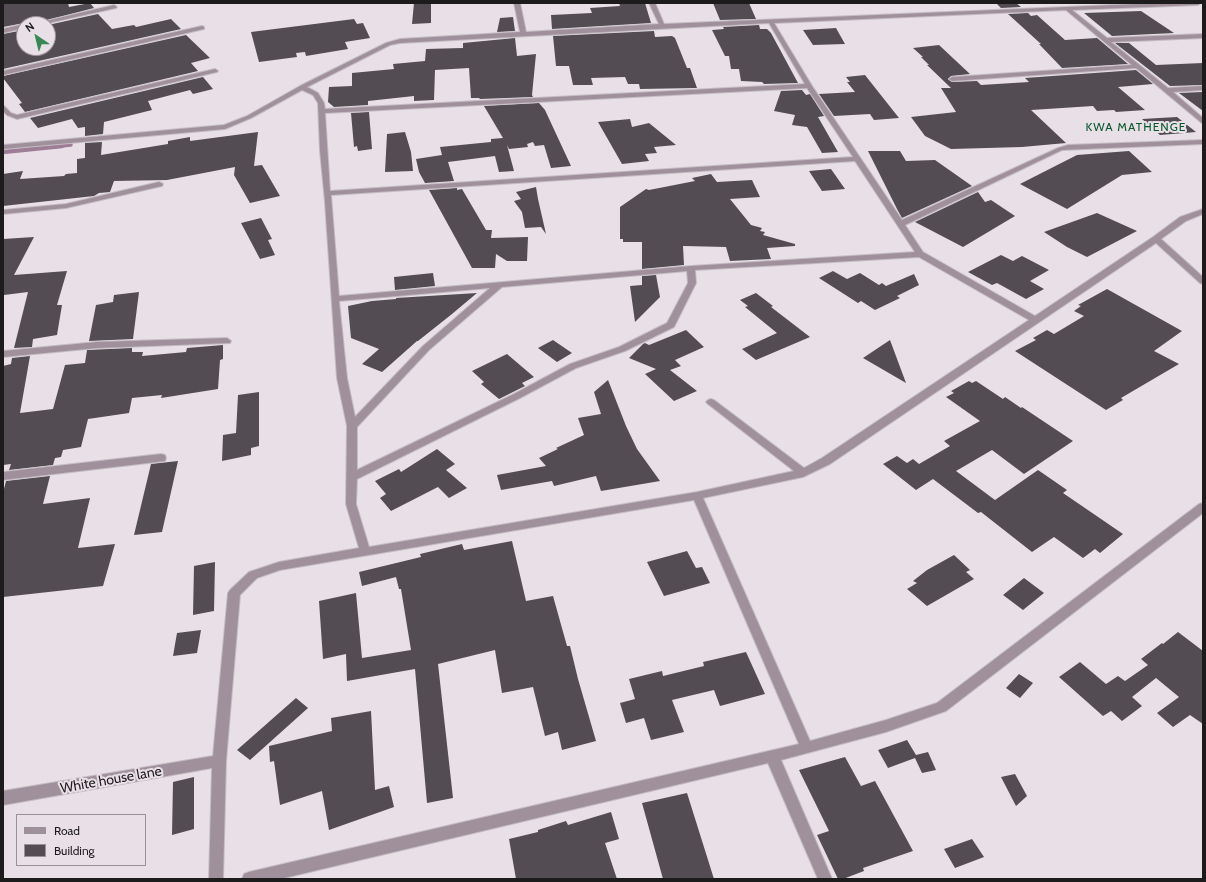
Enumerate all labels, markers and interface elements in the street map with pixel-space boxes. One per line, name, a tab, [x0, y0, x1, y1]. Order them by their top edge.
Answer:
north arrow	[16, 16, 56, 56]
text: N	[22, 19, 37, 35]
district label: KWA MATHENGE	[1086, 120, 1186, 134]
street label: White house lane	[59, 763, 163, 797]
legend	[16, 814, 146, 866]
text: Road	[54, 823, 80, 838]
text: Building	[54, 843, 95, 858]

